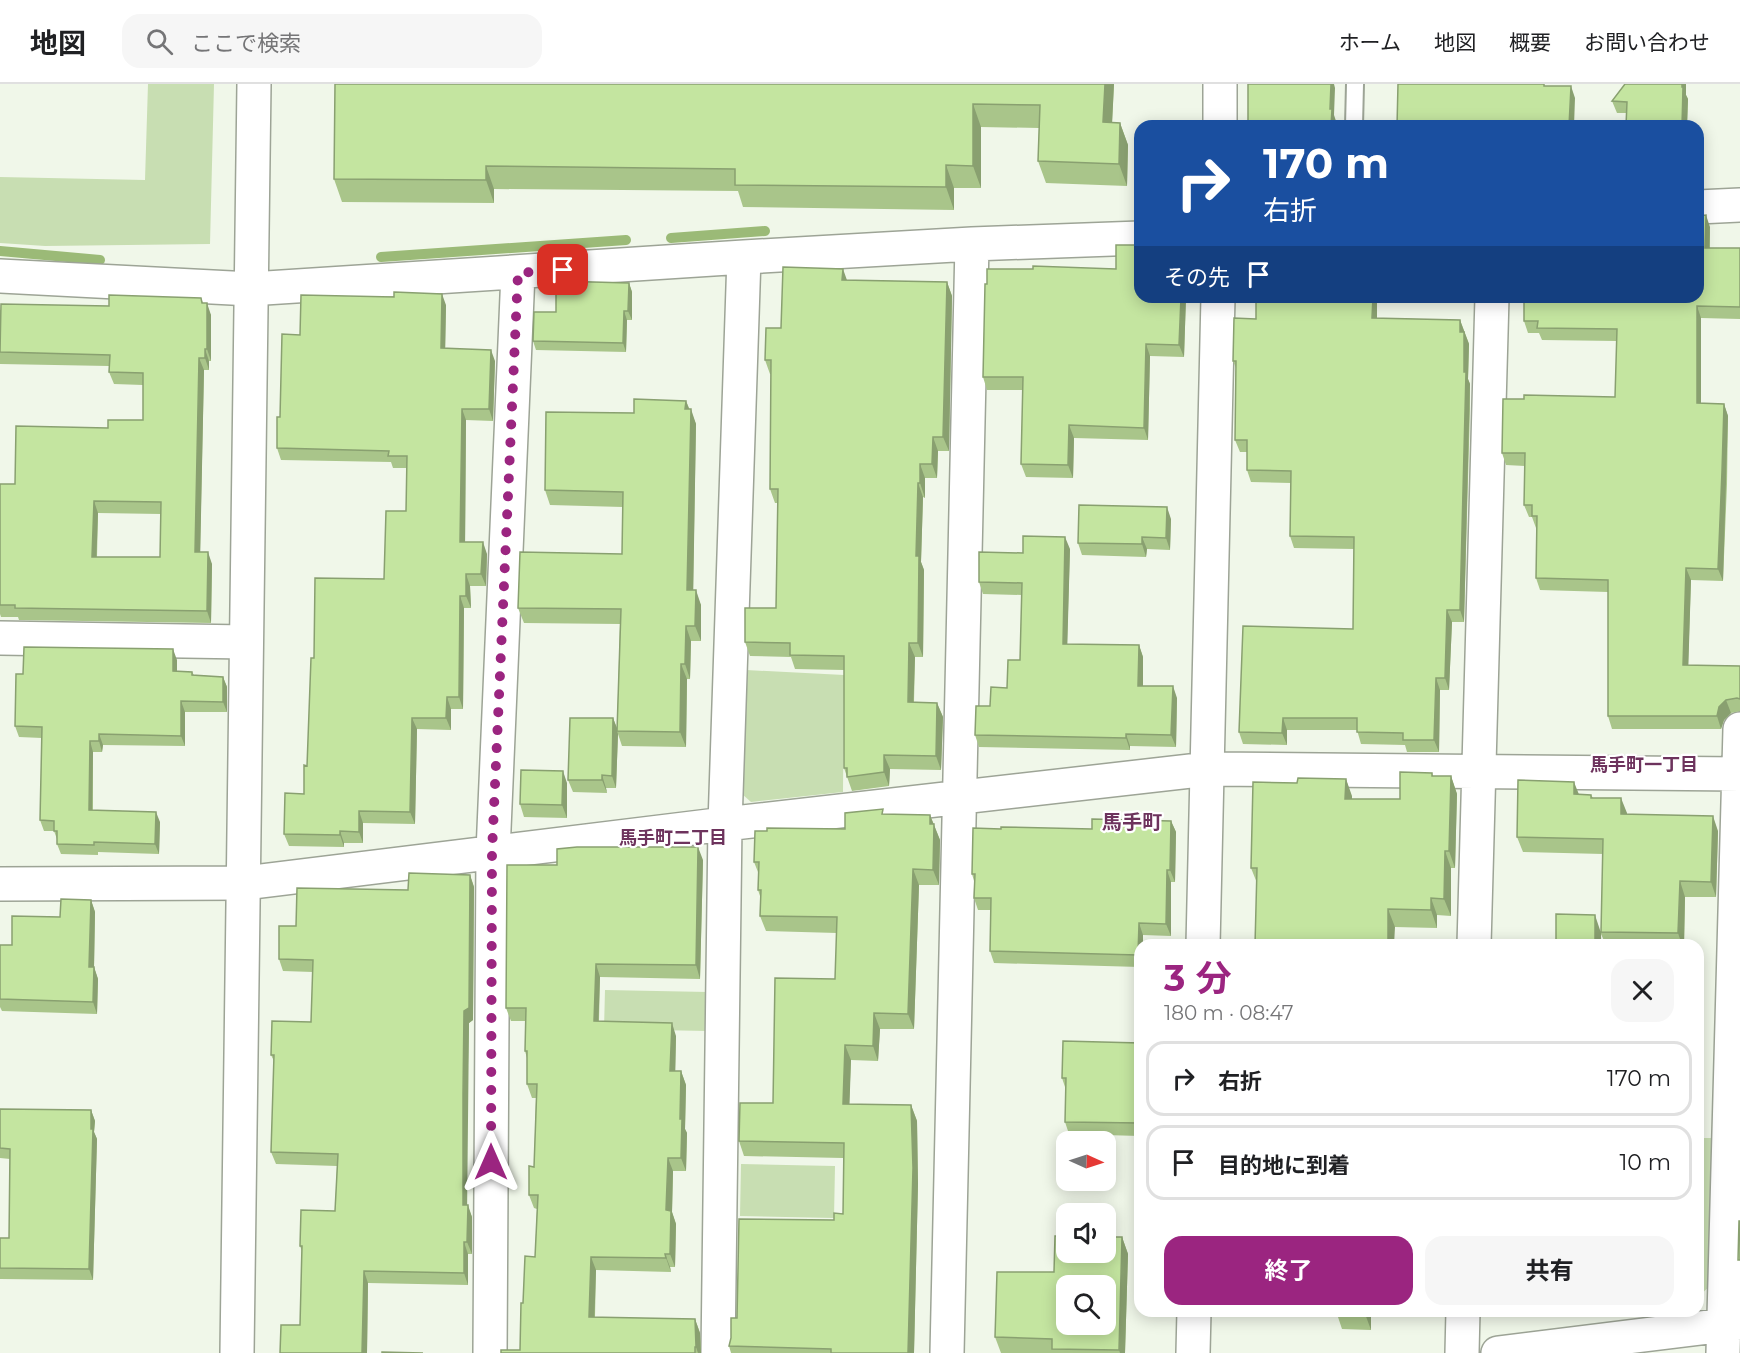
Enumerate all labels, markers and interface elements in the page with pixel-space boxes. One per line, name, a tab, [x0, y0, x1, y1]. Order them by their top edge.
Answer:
search box	[122, 14, 542, 68]
icon: search	[143, 25, 176, 58]
text: 地図	[30, 26, 86, 60]
text: ここで検索	[191, 30, 301, 57]
text: ホーム	[1339, 30, 1401, 55]
text: 地図	[1434, 30, 1476, 55]
text: 概要	[1509, 30, 1551, 55]
text: お問い合わせ	[1584, 30, 1710, 55]
text: 170 m	[1263, 137, 1389, 189]
icon: right	[1164, 144, 1242, 222]
text: 右折	[1263, 194, 1317, 227]
pin	[537, 244, 588, 295]
icon: arrive	[546, 253, 579, 286]
icon: arrive	[1242, 258, 1275, 291]
text: その先	[1164, 264, 1230, 291]
district label: 馬手町一丁目	[1590, 754, 1698, 776]
district label: 馬手町	[1102, 810, 1162, 834]
district label: 馬手町二丁目	[619, 827, 727, 849]
text: 3 分	[1164, 956, 1232, 1000]
button: close	[1611, 959, 1674, 1022]
text: 180 m · 08:47	[1164, 1001, 1293, 1025]
icon: right	[1167, 1062, 1200, 1095]
text: 170 m	[1607, 1065, 1671, 1092]
text: 右折	[1218, 1068, 1262, 1095]
position arrow	[459, 1130, 523, 1194]
north arrow	[1056, 1131, 1116, 1191]
map controls	[1056, 1131, 1116, 1335]
icon: arrive	[1167, 1146, 1200, 1179]
text: 10 m	[1619, 1149, 1671, 1176]
text: 目的地に到着	[1218, 1152, 1350, 1179]
button: sound	[1056, 1203, 1116, 1263]
button: 終了	[1164, 1236, 1413, 1305]
button: 共有	[1425, 1236, 1674, 1305]
button: search	[1056, 1275, 1116, 1335]

